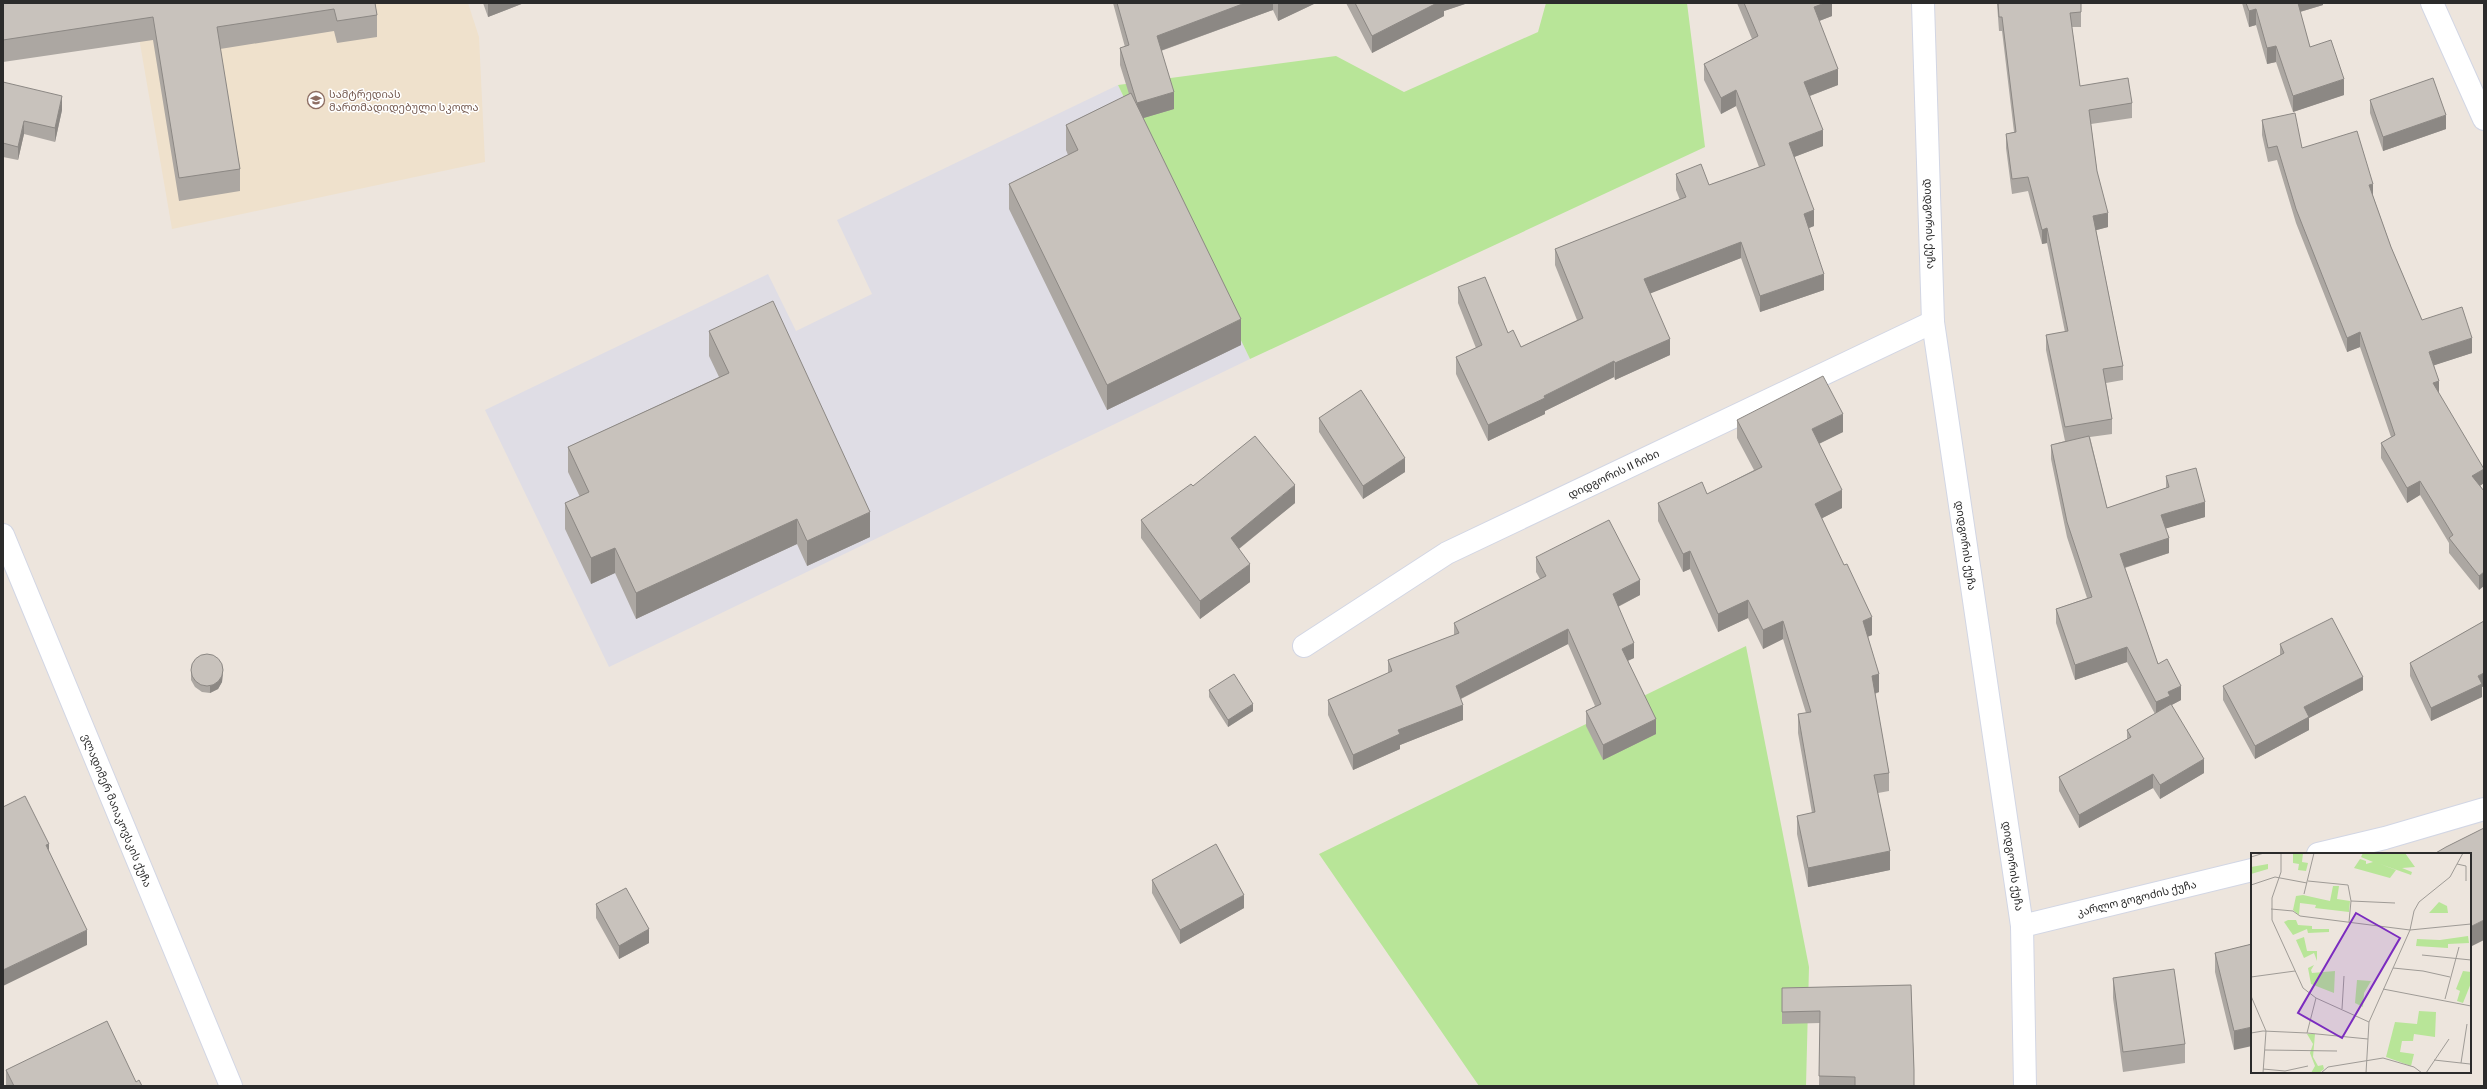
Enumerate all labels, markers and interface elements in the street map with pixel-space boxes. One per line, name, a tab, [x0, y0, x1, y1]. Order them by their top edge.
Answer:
place label: სამტრედიას მართმადიდებული სკოლა	[329, 88, 479, 114]
school or university icon: სამტრედიას მართმადიდებული სკოლა	[306, 90, 326, 110]
street label: დიდგორის ქუჩა	[1922, 178, 1938, 269]
street label: დიდგორის II ჩიხი	[1566, 447, 1661, 501]
street label: დიდგორის ქუჩა	[1953, 500, 1979, 591]
street label: ვლადიმერ მაიაკოვსკის ქუჩა	[79, 732, 154, 889]
street label: დიდგორის ქუჩა	[2000, 820, 2026, 912]
inset map	[2251, 853, 2471, 1073]
street label: კარლო გოგოძის ქუჩა	[2076, 877, 2198, 919]

